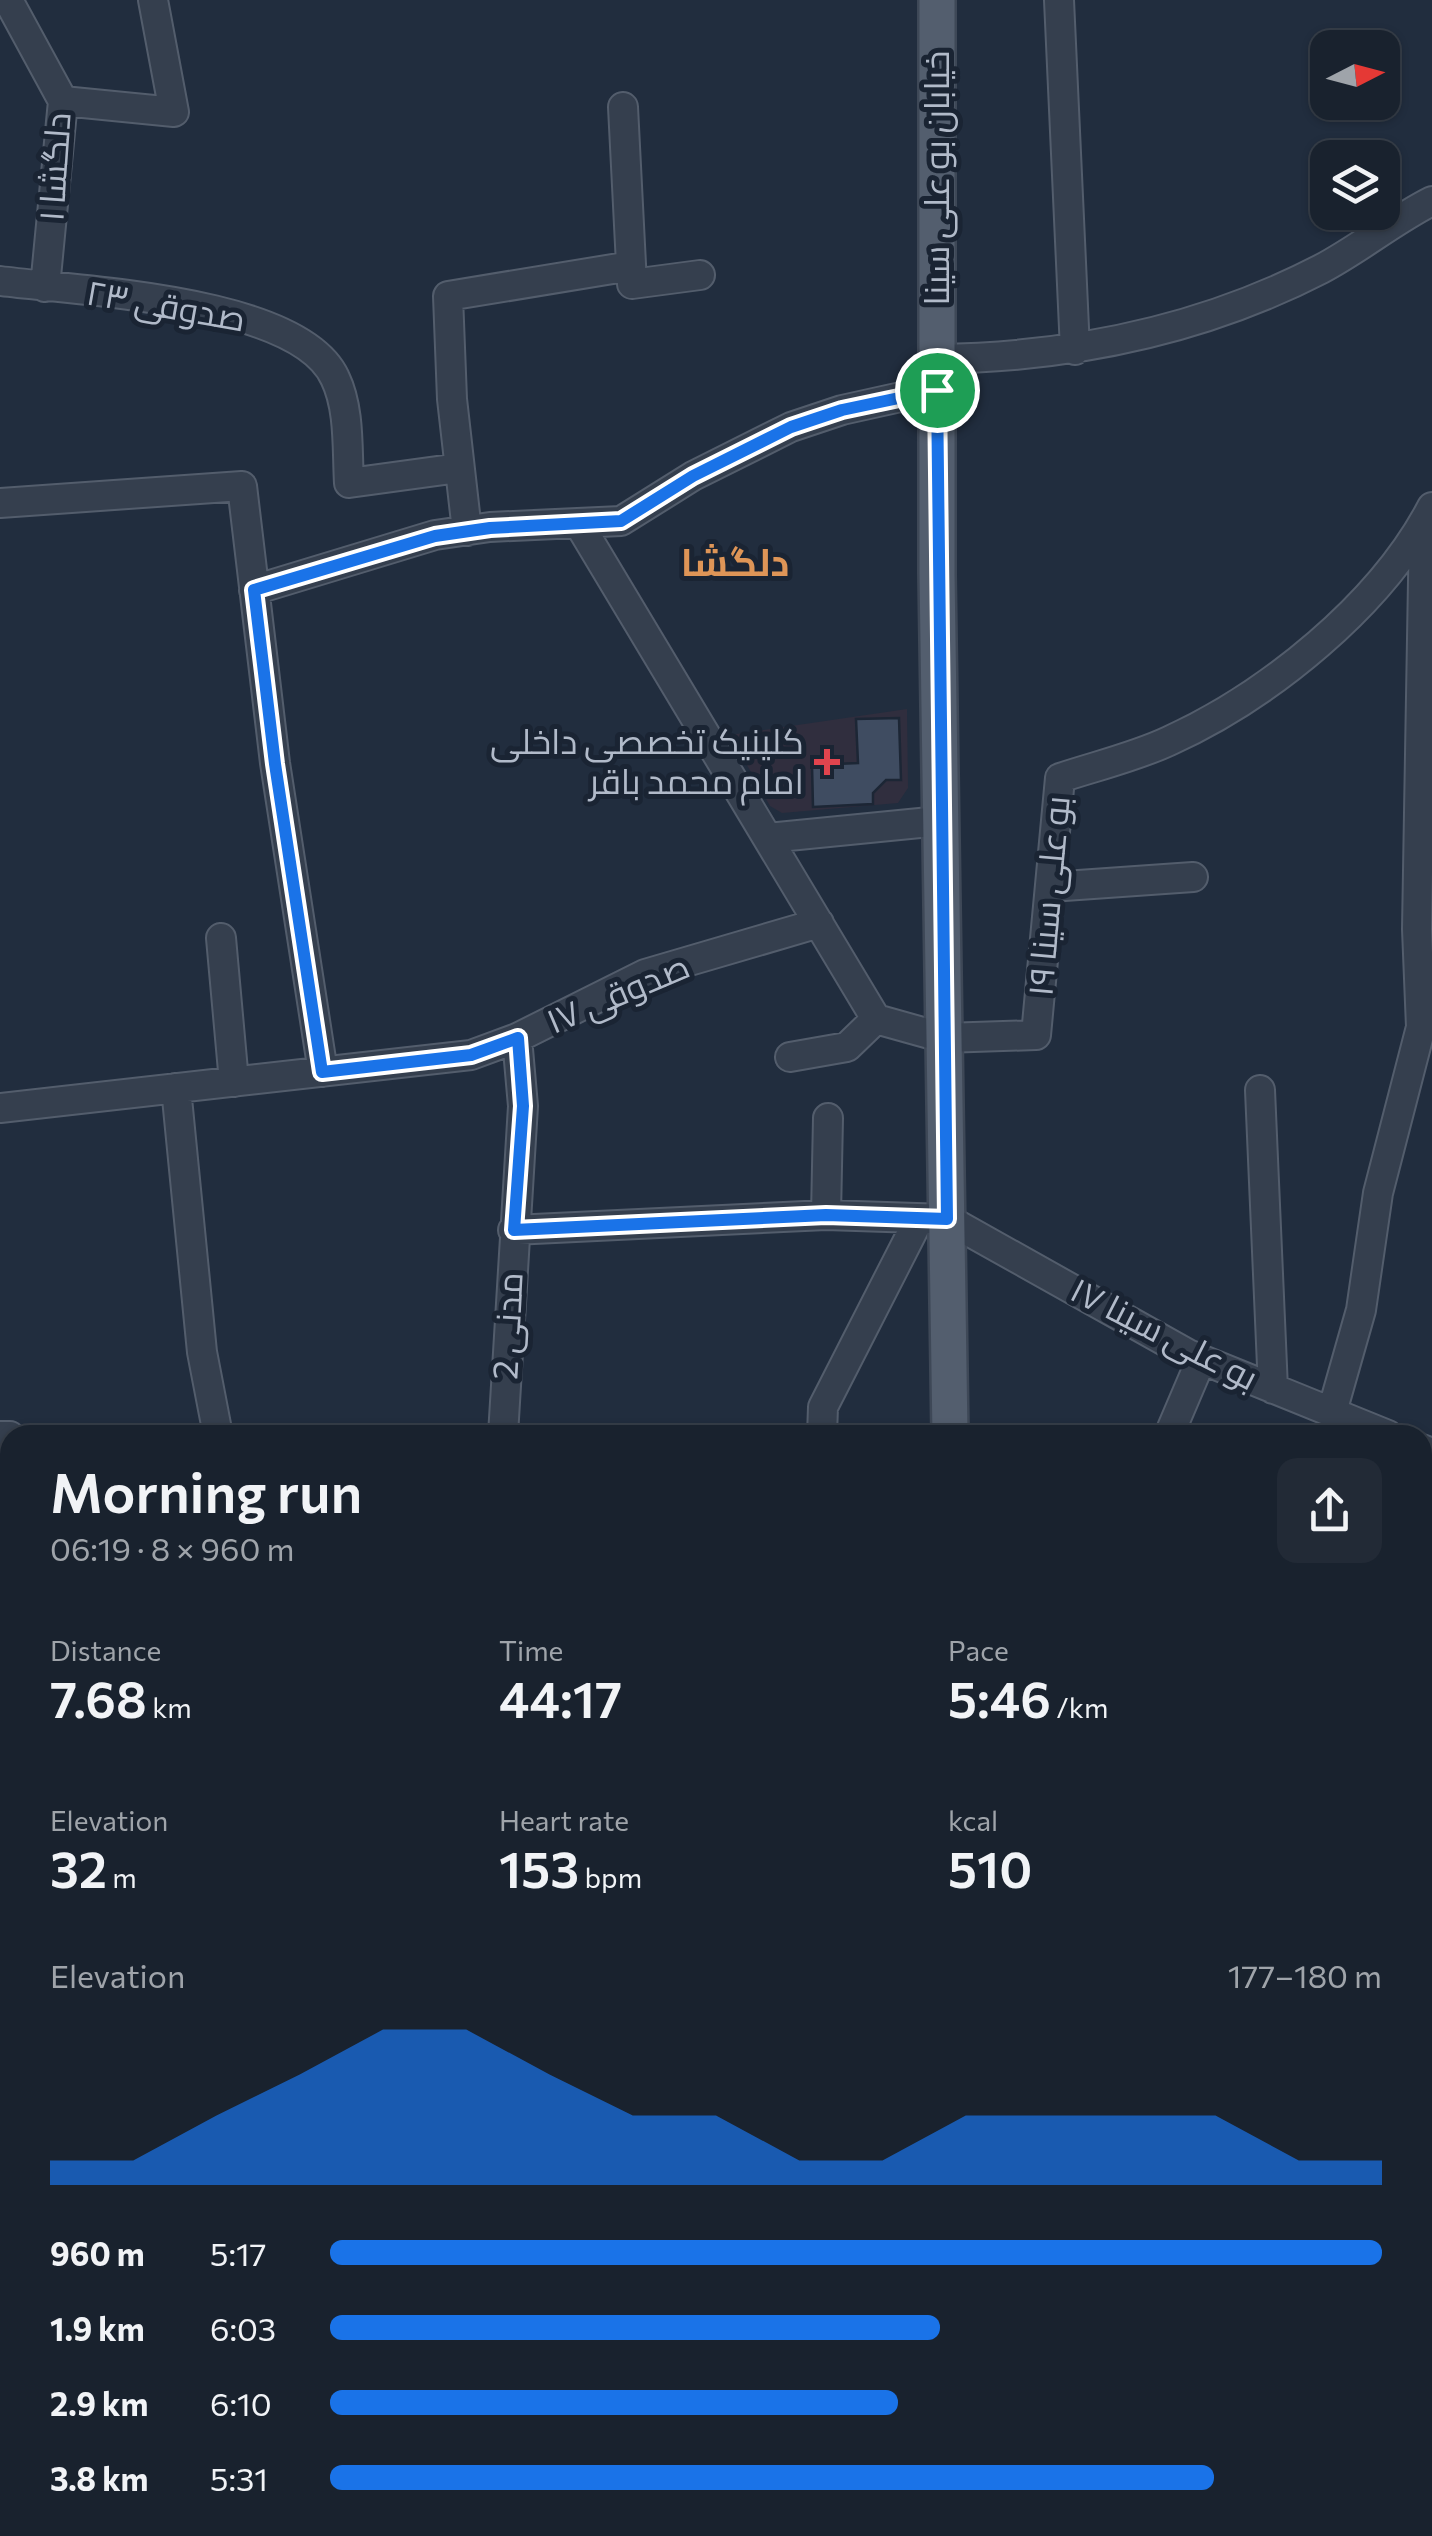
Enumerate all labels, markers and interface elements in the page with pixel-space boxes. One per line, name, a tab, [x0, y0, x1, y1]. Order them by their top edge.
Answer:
north arrow	[1310, 30, 1400, 120]
map controls	[1310, 30, 1400, 230]
street label: خیابان بو علی سینا	[913, 51, 958, 305]
street label: دلگشا ۱	[27, 111, 78, 223]
button: layers	[1310, 140, 1400, 230]
street label: صدوقی ۲۳	[83, 268, 249, 341]
pin	[895, 348, 980, 433]
icon: arrive	[910, 363, 965, 418]
district label: دلگشا	[681, 537, 789, 584]
place label: کلینیک تخصصی داخلی امام محمد باقر	[490, 718, 804, 806]
marker: کلینیک تخصصی داخلی امام محمد باقر	[814, 749, 840, 775]
street label: بو علی سینا ۱۹	[1016, 794, 1079, 998]
street label: صدوقی ۱۷	[539, 942, 696, 1043]
street label: بو علی سینا ۱۷	[1063, 1266, 1266, 1399]
street label: مدنی 2	[481, 1271, 532, 1381]
text: Morning run	[50, 1457, 362, 1524]
button: share	[1277, 1458, 1382, 1563]
text: 06:19 · 8 × 960 m	[50, 1528, 294, 1568]
text: Distance	[50, 1633, 161, 1667]
text: Time	[499, 1633, 563, 1667]
text: Pace	[948, 1633, 1009, 1667]
text: 7.68	[50, 1667, 147, 1728]
text: 44:17	[499, 1667, 622, 1728]
text: 5:46	[948, 1667, 1051, 1728]
text: km	[147, 1690, 192, 1724]
text: /km	[1051, 1690, 1108, 1724]
text: Elevation	[50, 1803, 168, 1837]
text: Heart rate	[499, 1803, 629, 1837]
text: kcal	[948, 1803, 998, 1837]
text: 32	[50, 1837, 107, 1898]
text: 153	[499, 1837, 579, 1898]
text: 510	[948, 1837, 1032, 1898]
text: m	[107, 1860, 137, 1894]
text: bpm	[579, 1860, 642, 1894]
text: Elevation	[50, 1955, 185, 1995]
text: 177–180 m	[1228, 1955, 1382, 1995]
text: 960 m	[50, 2233, 145, 2273]
text: 5:17	[210, 2233, 267, 2273]
text: 1.9 km	[50, 2308, 145, 2348]
text: 6:03	[210, 2308, 276, 2348]
text: 2.9 km	[50, 2383, 148, 2423]
text: 6:10	[210, 2383, 272, 2423]
text: 3.8 km	[50, 2458, 148, 2498]
text: 5:31	[210, 2458, 268, 2498]

